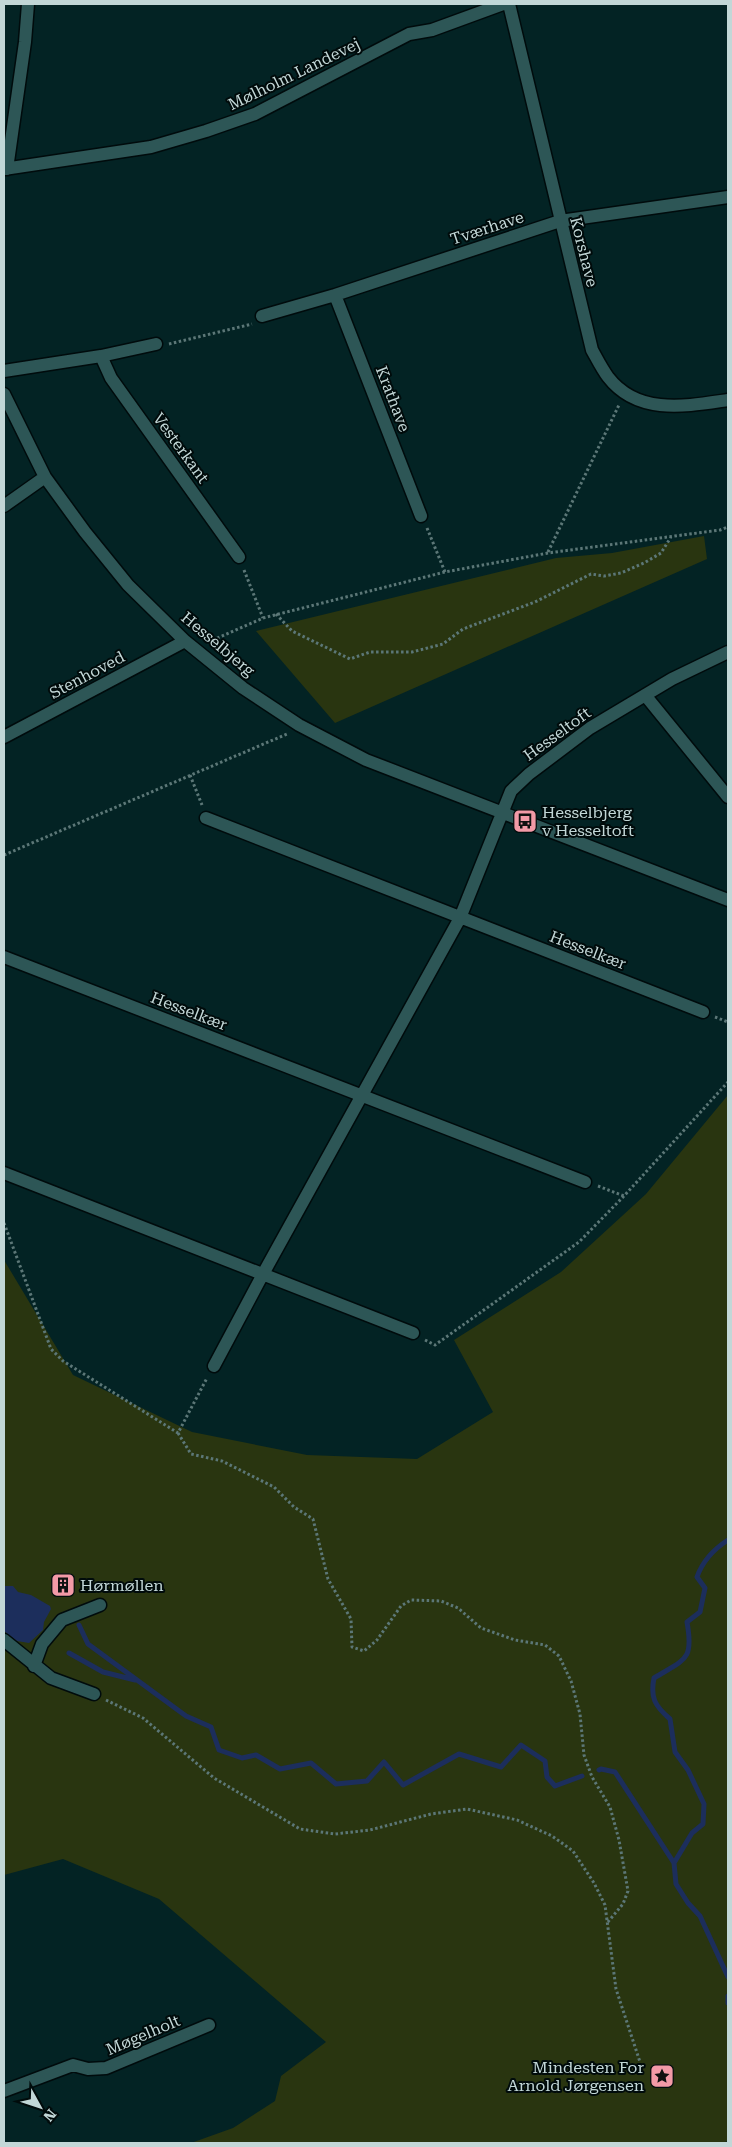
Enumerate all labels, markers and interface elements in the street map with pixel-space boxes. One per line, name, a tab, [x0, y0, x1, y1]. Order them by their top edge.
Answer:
street label: Mølholm Landevej	[225, 34, 363, 114]
street label: Tværhave	[448, 207, 526, 249]
street label: Korshave	[566, 215, 602, 289]
street label: Krathave	[372, 363, 414, 435]
street label: Vesterkant	[149, 409, 213, 487]
street label: Hesselbjerg	[177, 608, 259, 681]
street label: Stenhoved	[46, 647, 128, 703]
street label: Hesseltoft	[520, 703, 594, 765]
place label: Hesselbjerg v Hesseltoft	[542, 803, 634, 840]
bus stop icon: Hesselbjerg v Hesseltoft	[512, 808, 538, 834]
street label: Hesselkær	[547, 927, 629, 973]
street label: Hesselkær	[148, 988, 230, 1034]
building icon: Hørmøllen	[50, 1572, 76, 1598]
place label: Hørmøllen	[80, 1576, 164, 1595]
street label: Møgelholt	[103, 2011, 183, 2059]
place label: Mindesten For Arnold Jørgensen	[507, 2058, 644, 2095]
place icon: Mindesten For Arnold Jørgensen	[649, 2063, 675, 2089]
north arrow	[15, 2082, 65, 2132]
text: N	[40, 2106, 60, 2125]

